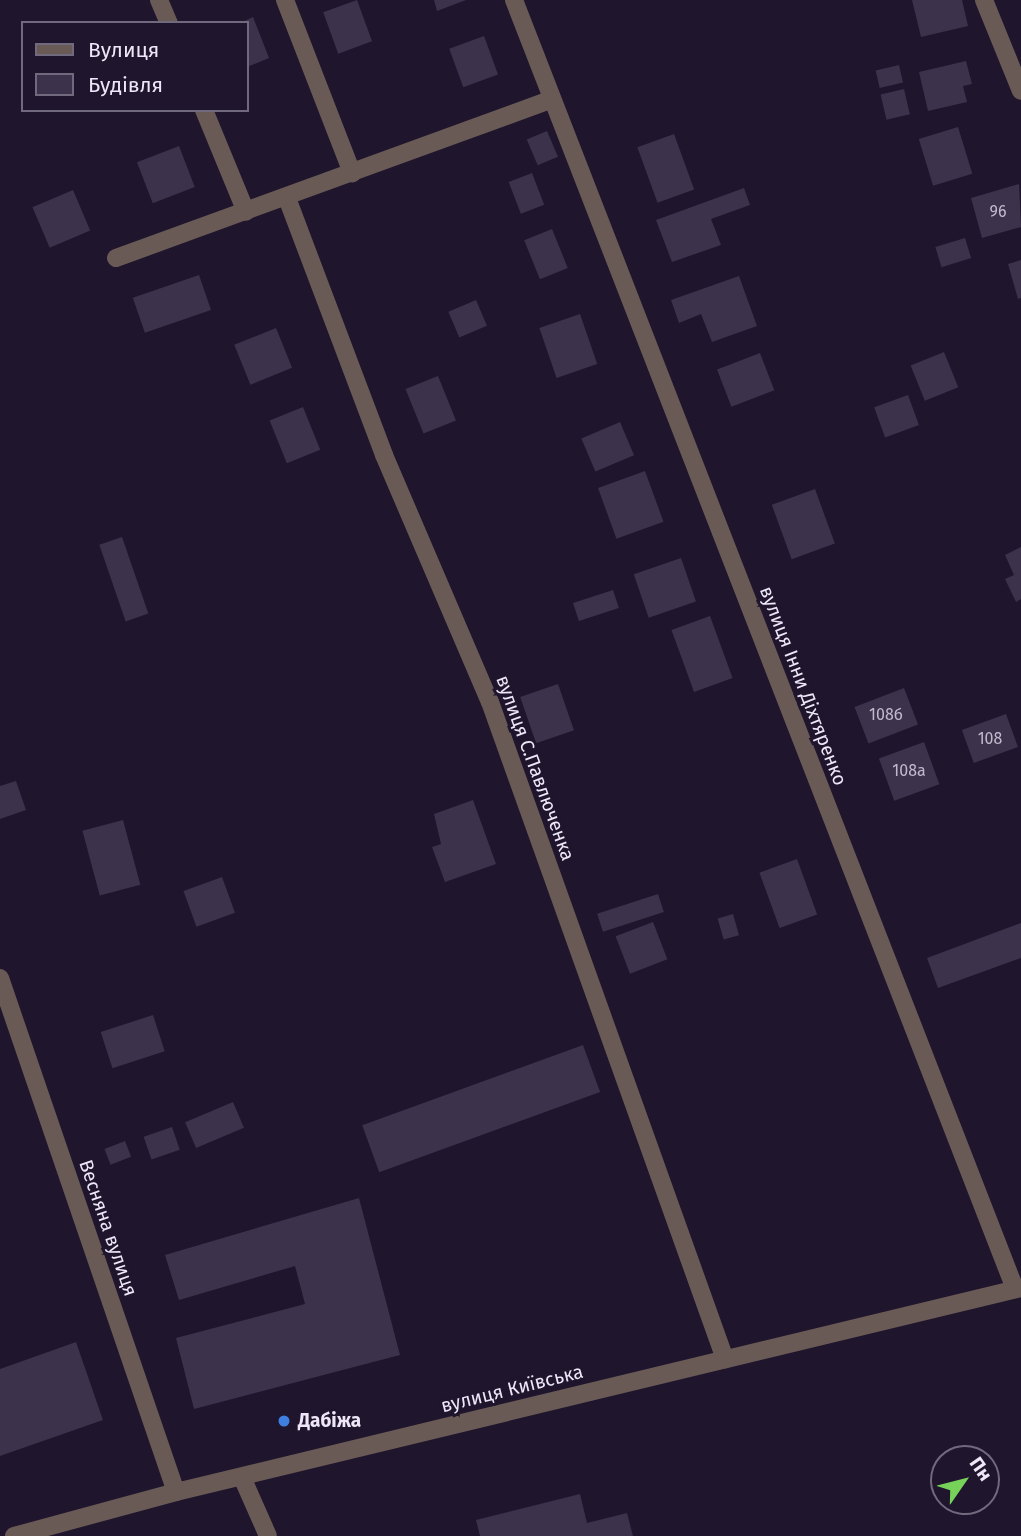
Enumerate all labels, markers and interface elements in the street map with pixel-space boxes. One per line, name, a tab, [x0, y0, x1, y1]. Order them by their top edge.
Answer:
legend	[21, 21, 248, 112]
text: Вулиця	[88, 37, 159, 63]
text: Будівля	[88, 72, 163, 98]
house number: 96	[990, 202, 1006, 222]
street label: вулиця Інни Діхтяренко	[754, 583, 852, 789]
street label: вулиця С.Павлюченка	[491, 672, 579, 864]
house number: 108б	[869, 705, 903, 725]
house number: 108	[978, 729, 1002, 749]
house number: 108а	[892, 761, 926, 781]
street label: Весняна вулиця	[74, 1157, 142, 1299]
street label: вулиця Київська	[438, 1360, 586, 1418]
place label: Дабіжа	[298, 1410, 361, 1432]
marker: Дабіжа	[276, 1413, 292, 1429]
north arrow	[930, 1445, 1000, 1515]
text: Пн	[965, 1452, 997, 1485]

